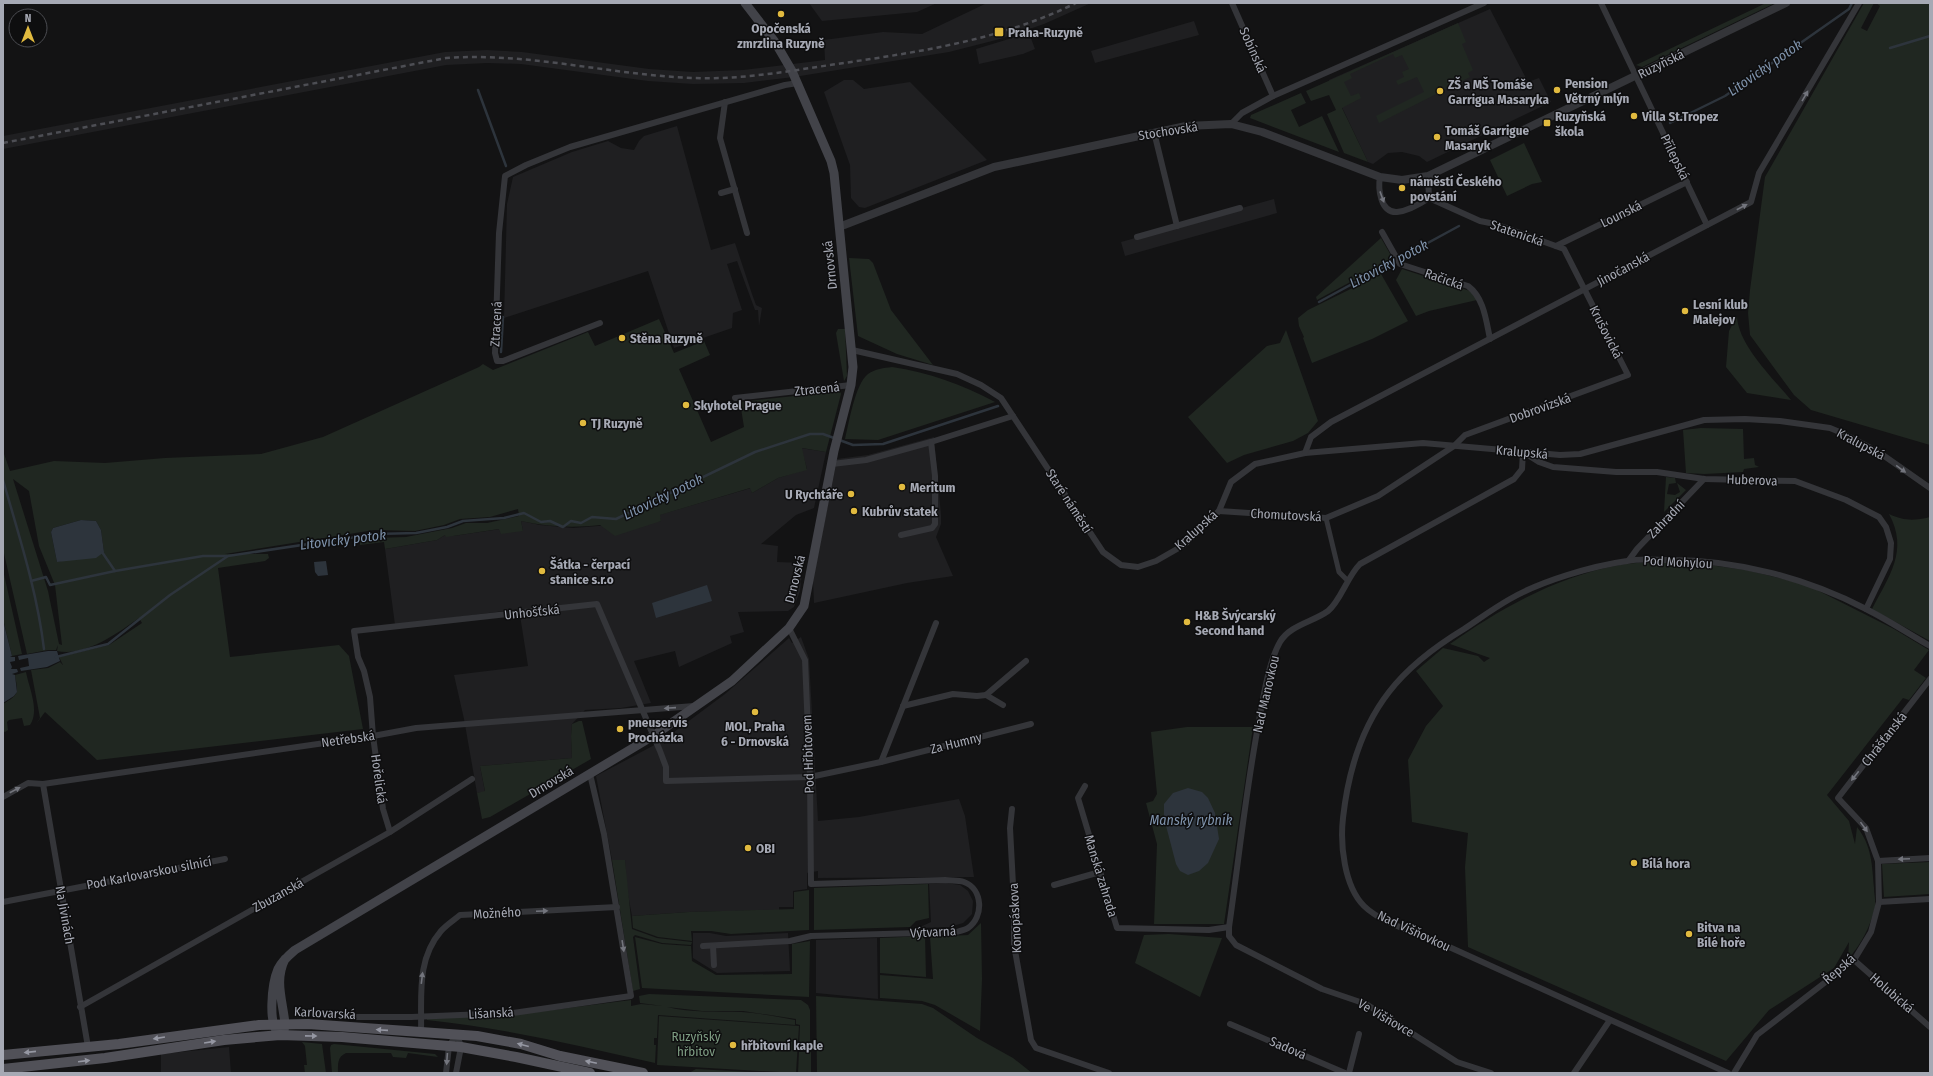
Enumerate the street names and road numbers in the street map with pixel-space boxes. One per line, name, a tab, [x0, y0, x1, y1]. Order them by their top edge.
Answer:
street label: Sobínská	[1236, 25, 1270, 75]
street label: Ruzyňská	[1635, 46, 1687, 82]
street label: Stochovská	[1137, 119, 1199, 143]
street label: Přílepská	[1658, 132, 1692, 182]
street label: Lounská	[1598, 198, 1644, 230]
street label: Statenická	[1488, 217, 1546, 249]
street label: Drnovská	[820, 240, 840, 290]
street label: Jinočanská	[1594, 249, 1652, 289]
street label: Račická	[1423, 265, 1465, 293]
street label: Ztracená	[487, 301, 505, 347]
street label: Krušovická	[1586, 303, 1626, 361]
street label: Ztracená	[794, 379, 840, 399]
street label: Dobrovízská	[1507, 390, 1573, 426]
street label: Kralupská	[1834, 425, 1888, 463]
street label: Kralupská	[1495, 442, 1549, 462]
street label: Staré náměstí	[1043, 466, 1095, 536]
street label: Huberova	[1726, 472, 1778, 488]
street label: Zahradní	[1644, 497, 1688, 541]
street label: Chomutovská	[1250, 506, 1322, 524]
street label: Kralupská	[1172, 507, 1220, 553]
street label: Drnovská	[782, 553, 808, 605]
street label: Pod Mohylou	[1643, 553, 1713, 571]
street label: Unhošťská	[503, 602, 561, 622]
street label: Nad Manovkou	[1250, 654, 1282, 734]
street label: Chrášťanská	[1858, 709, 1910, 769]
street label: Pod Hřbitovem	[799, 714, 817, 794]
street label: Netřebská	[320, 728, 376, 750]
street label: Za Humny	[929, 729, 984, 757]
street label: Hořelická	[368, 753, 390, 805]
street label: Drnovská	[526, 763, 576, 801]
street label: Manská zahrada	[1081, 833, 1121, 919]
street label: Pod Karlovarskou silnicí	[85, 854, 213, 892]
street label: Zbuzanská	[250, 875, 306, 915]
street label: Konopáskova	[1006, 882, 1024, 954]
street label: Na Jivinách	[53, 885, 77, 945]
street label: Možného	[473, 904, 522, 922]
street label: Nad Višňovkou	[1375, 908, 1453, 954]
street label: Výtvarná	[910, 923, 956, 941]
street label: Řepská	[1820, 951, 1858, 987]
street label: Holubická	[1867, 970, 1917, 1016]
street label: Ve Višňovce	[1355, 996, 1417, 1040]
street label: Karlovarská	[294, 1004, 356, 1022]
street label: Lišanská	[468, 1004, 514, 1022]
street label: Sadová	[1267, 1034, 1309, 1062]

